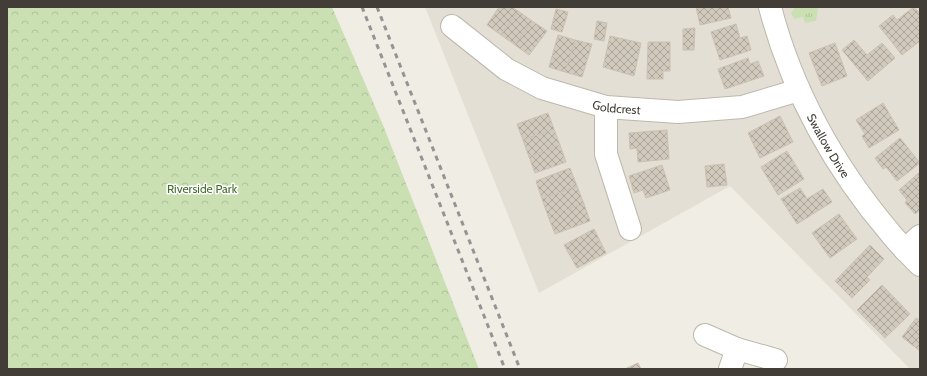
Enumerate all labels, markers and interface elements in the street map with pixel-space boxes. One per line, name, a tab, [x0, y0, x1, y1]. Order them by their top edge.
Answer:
street label: Goldcrest	[591, 96, 641, 117]
street label: Swallow Drive	[804, 111, 854, 180]
park label: Riverside Park	[167, 181, 238, 196]

